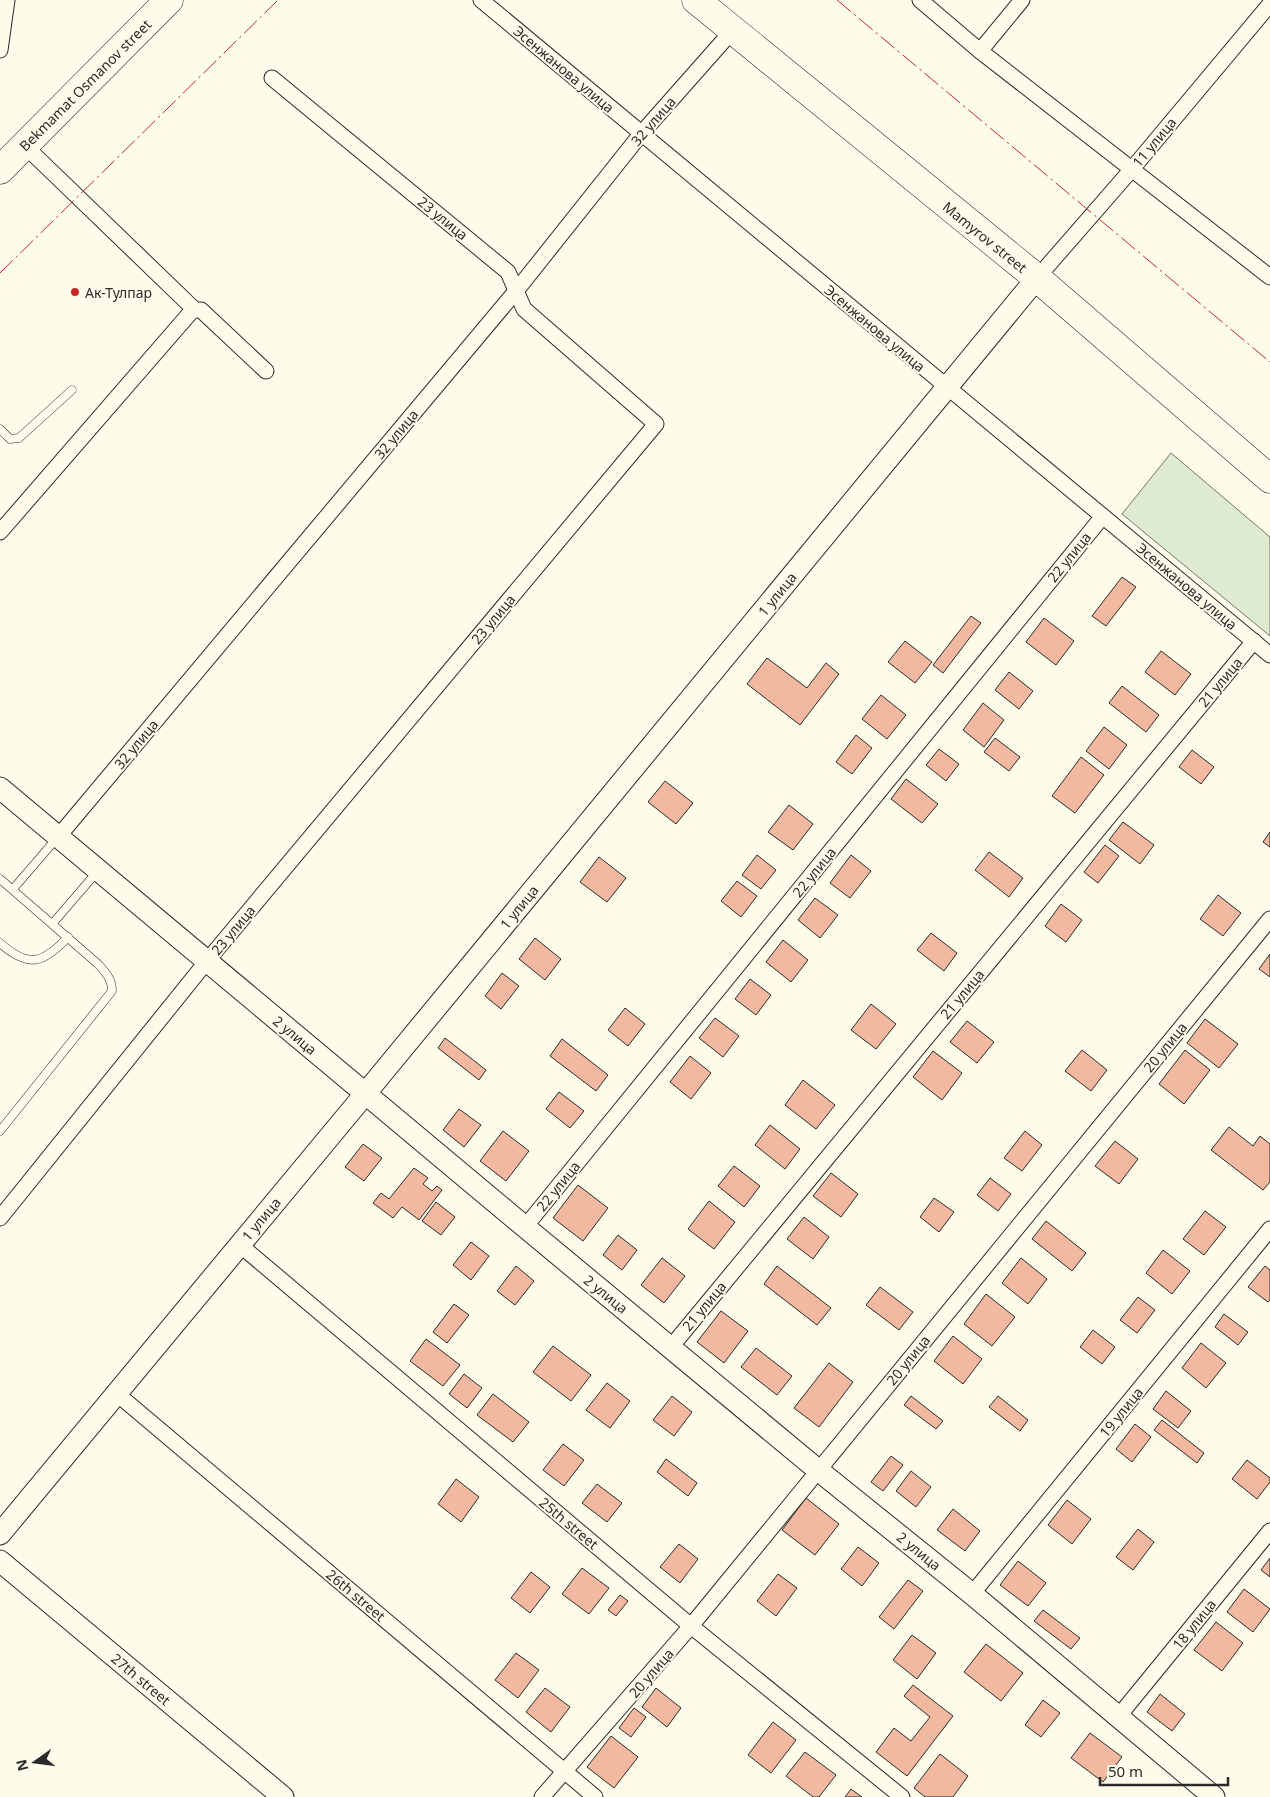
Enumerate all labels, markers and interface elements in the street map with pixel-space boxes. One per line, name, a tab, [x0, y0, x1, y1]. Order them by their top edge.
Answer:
street label: Bekmamat Osmanov street	[15, 15, 155, 155]
street label: Эсенжанова улица	[510, 21, 618, 117]
street label: 32 улица	[626, 92, 680, 150]
street label: 11 улица	[1128, 113, 1180, 171]
street label: 23 улица	[414, 192, 472, 244]
street label: Mamyrov street	[939, 197, 1031, 277]
street label: Эсенжанова улица	[821, 280, 929, 376]
place label: Ак-Тулпар	[85, 283, 152, 302]
marker: Ак-Тулпар	[69, 286, 81, 298]
street label: 32 улица	[370, 405, 422, 463]
street label: 22 улица	[1043, 528, 1095, 586]
street label: Эсенжанова улица	[1133, 538, 1241, 634]
street label: 1 улица	[753, 568, 801, 620]
street label: 23 улица	[467, 590, 519, 648]
street label: 21 улица	[1194, 653, 1246, 711]
street label: 32 улица	[110, 715, 162, 773]
street label: 22 улица	[788, 843, 840, 901]
street label: 1 улица	[495, 881, 543, 933]
street label: 23 улица	[207, 901, 259, 959]
street label: 21 улица	[936, 965, 988, 1023]
street label: 2 улица	[269, 1011, 321, 1059]
street label: 20 улица	[1139, 1018, 1191, 1076]
street label: 22 улица	[532, 1157, 584, 1215]
street label: 1 улица	[237, 1193, 285, 1245]
street label: 2 улица	[580, 1270, 632, 1318]
street label: 21 улица	[678, 1277, 730, 1335]
street label: 20 улица	[882, 1331, 934, 1389]
street label: 19 улица	[1095, 1383, 1147, 1441]
street label: 25th street	[536, 1493, 602, 1553]
street label: 2 улица	[893, 1527, 945, 1575]
street label: 26th street	[323, 1565, 389, 1625]
street label: 18 улица	[1168, 1595, 1220, 1653]
street label: 20 улица	[624, 1644, 678, 1702]
street label: 27th street	[108, 1649, 174, 1709]
north arrow	[10, 1737, 60, 1787]
scale bar	[1100, 1754, 1228, 1786]
text: N	[11, 1757, 32, 1773]
text: 50 m	[1108, 1761, 1143, 1781]

